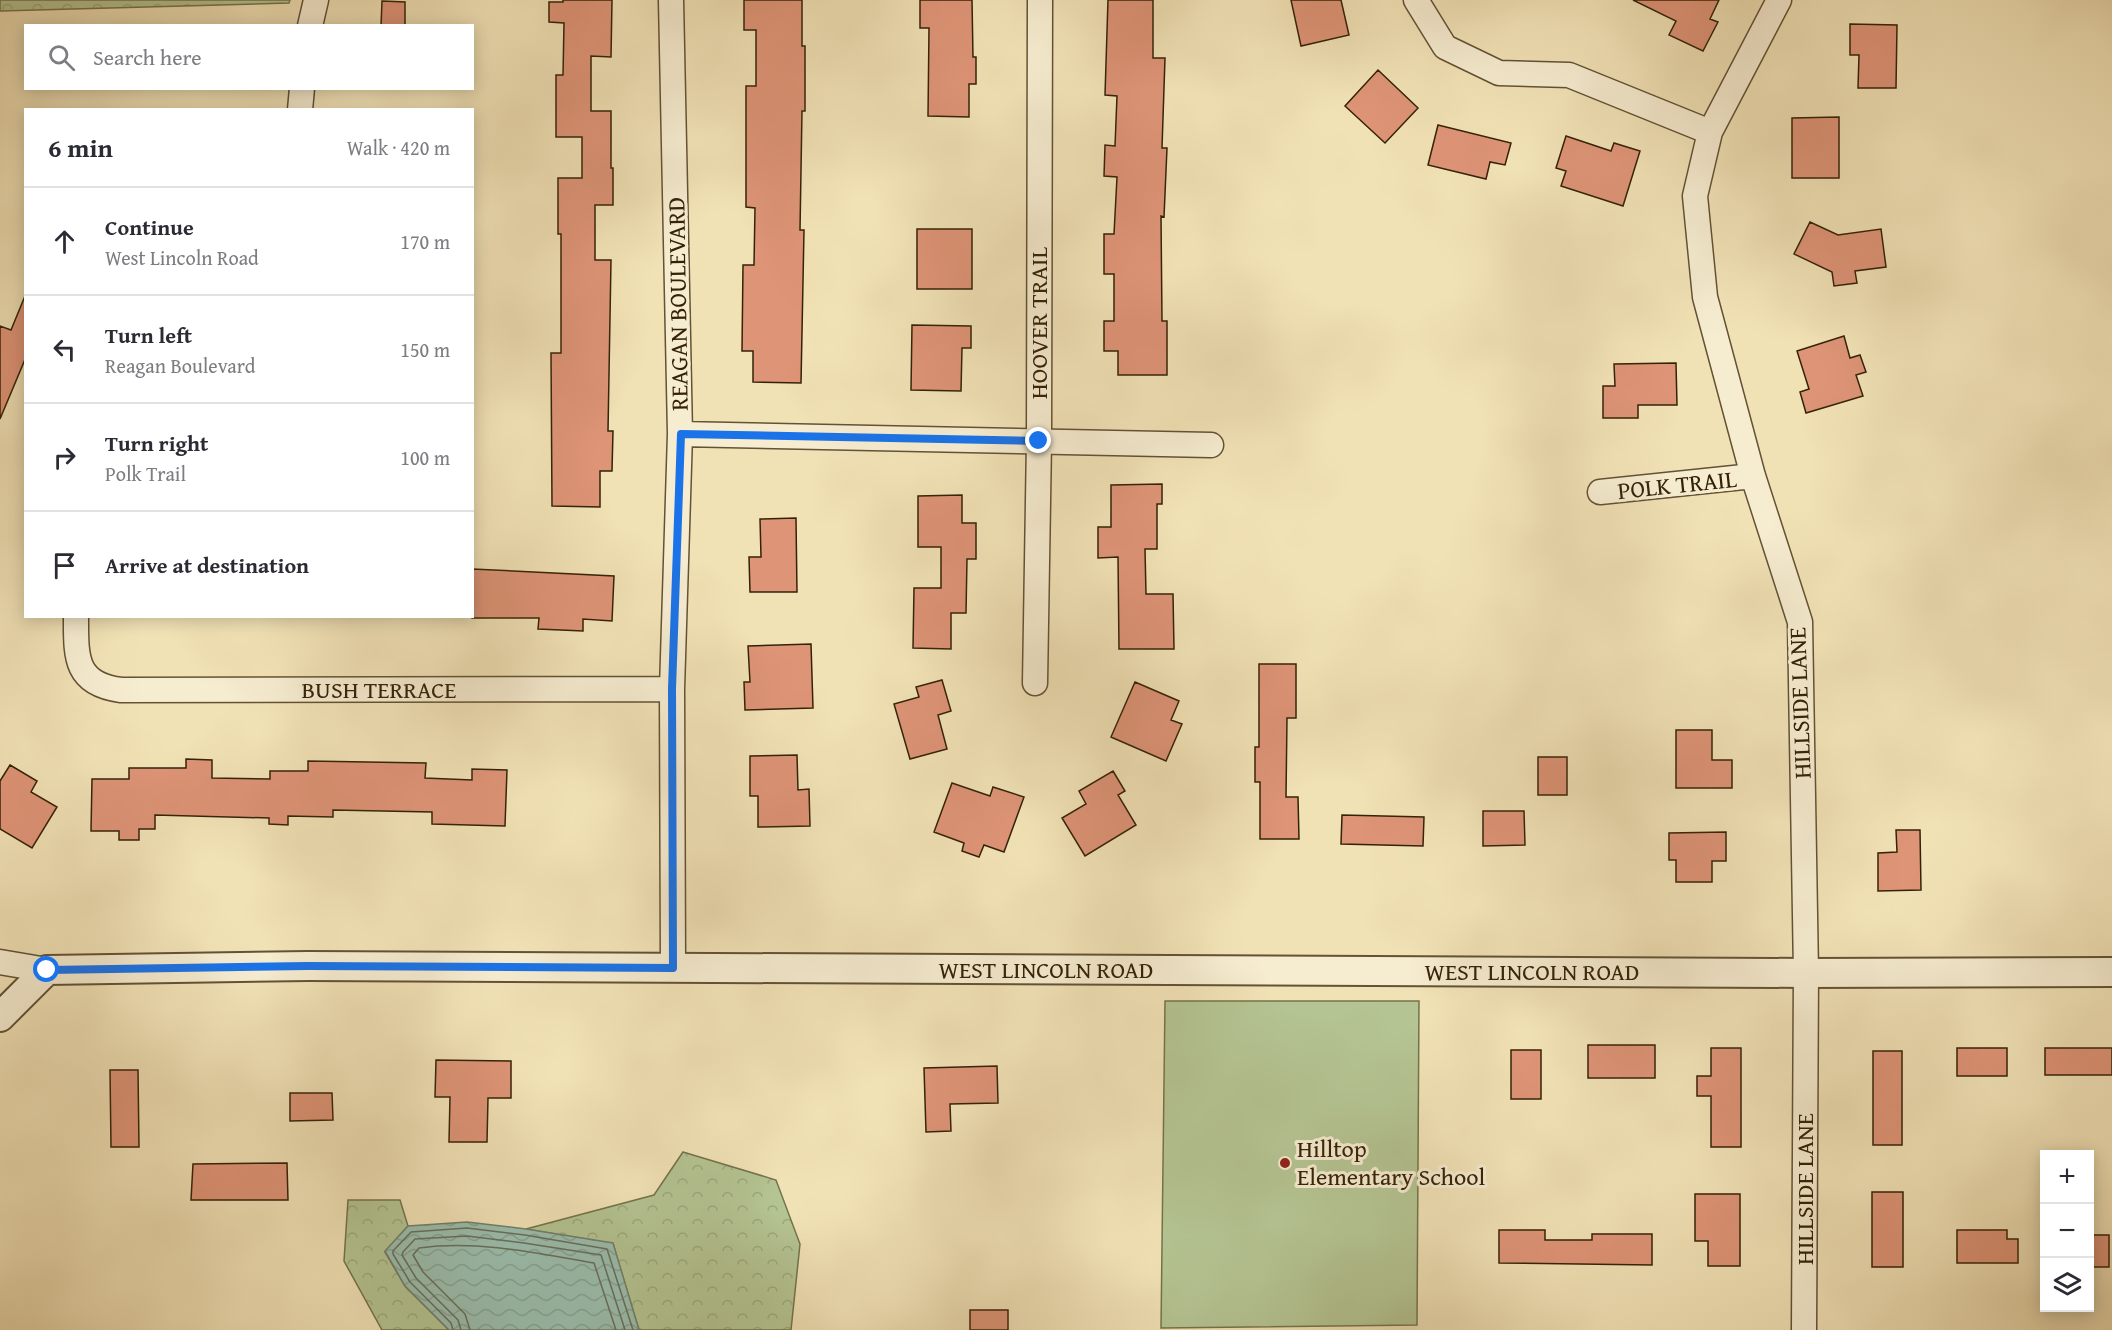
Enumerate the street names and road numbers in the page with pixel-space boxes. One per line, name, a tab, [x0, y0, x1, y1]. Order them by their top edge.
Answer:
street label: REAGAN BOULEVARD	[658, 197, 697, 411]
street label: HOOVER TRAIL	[1021, 247, 1056, 399]
street label: POLK TRAIL	[1616, 461, 1739, 508]
street label: HILLSIDE LANE	[1779, 627, 1820, 780]
street label: BUSH TERRACE	[302, 672, 456, 707]
street label: WEST LINCOLN ROAD	[939, 952, 1153, 987]
street label: WEST LINCOLN ROAD	[1425, 954, 1639, 989]
street label: HILLSIDE LANE	[1787, 1113, 1822, 1265]

